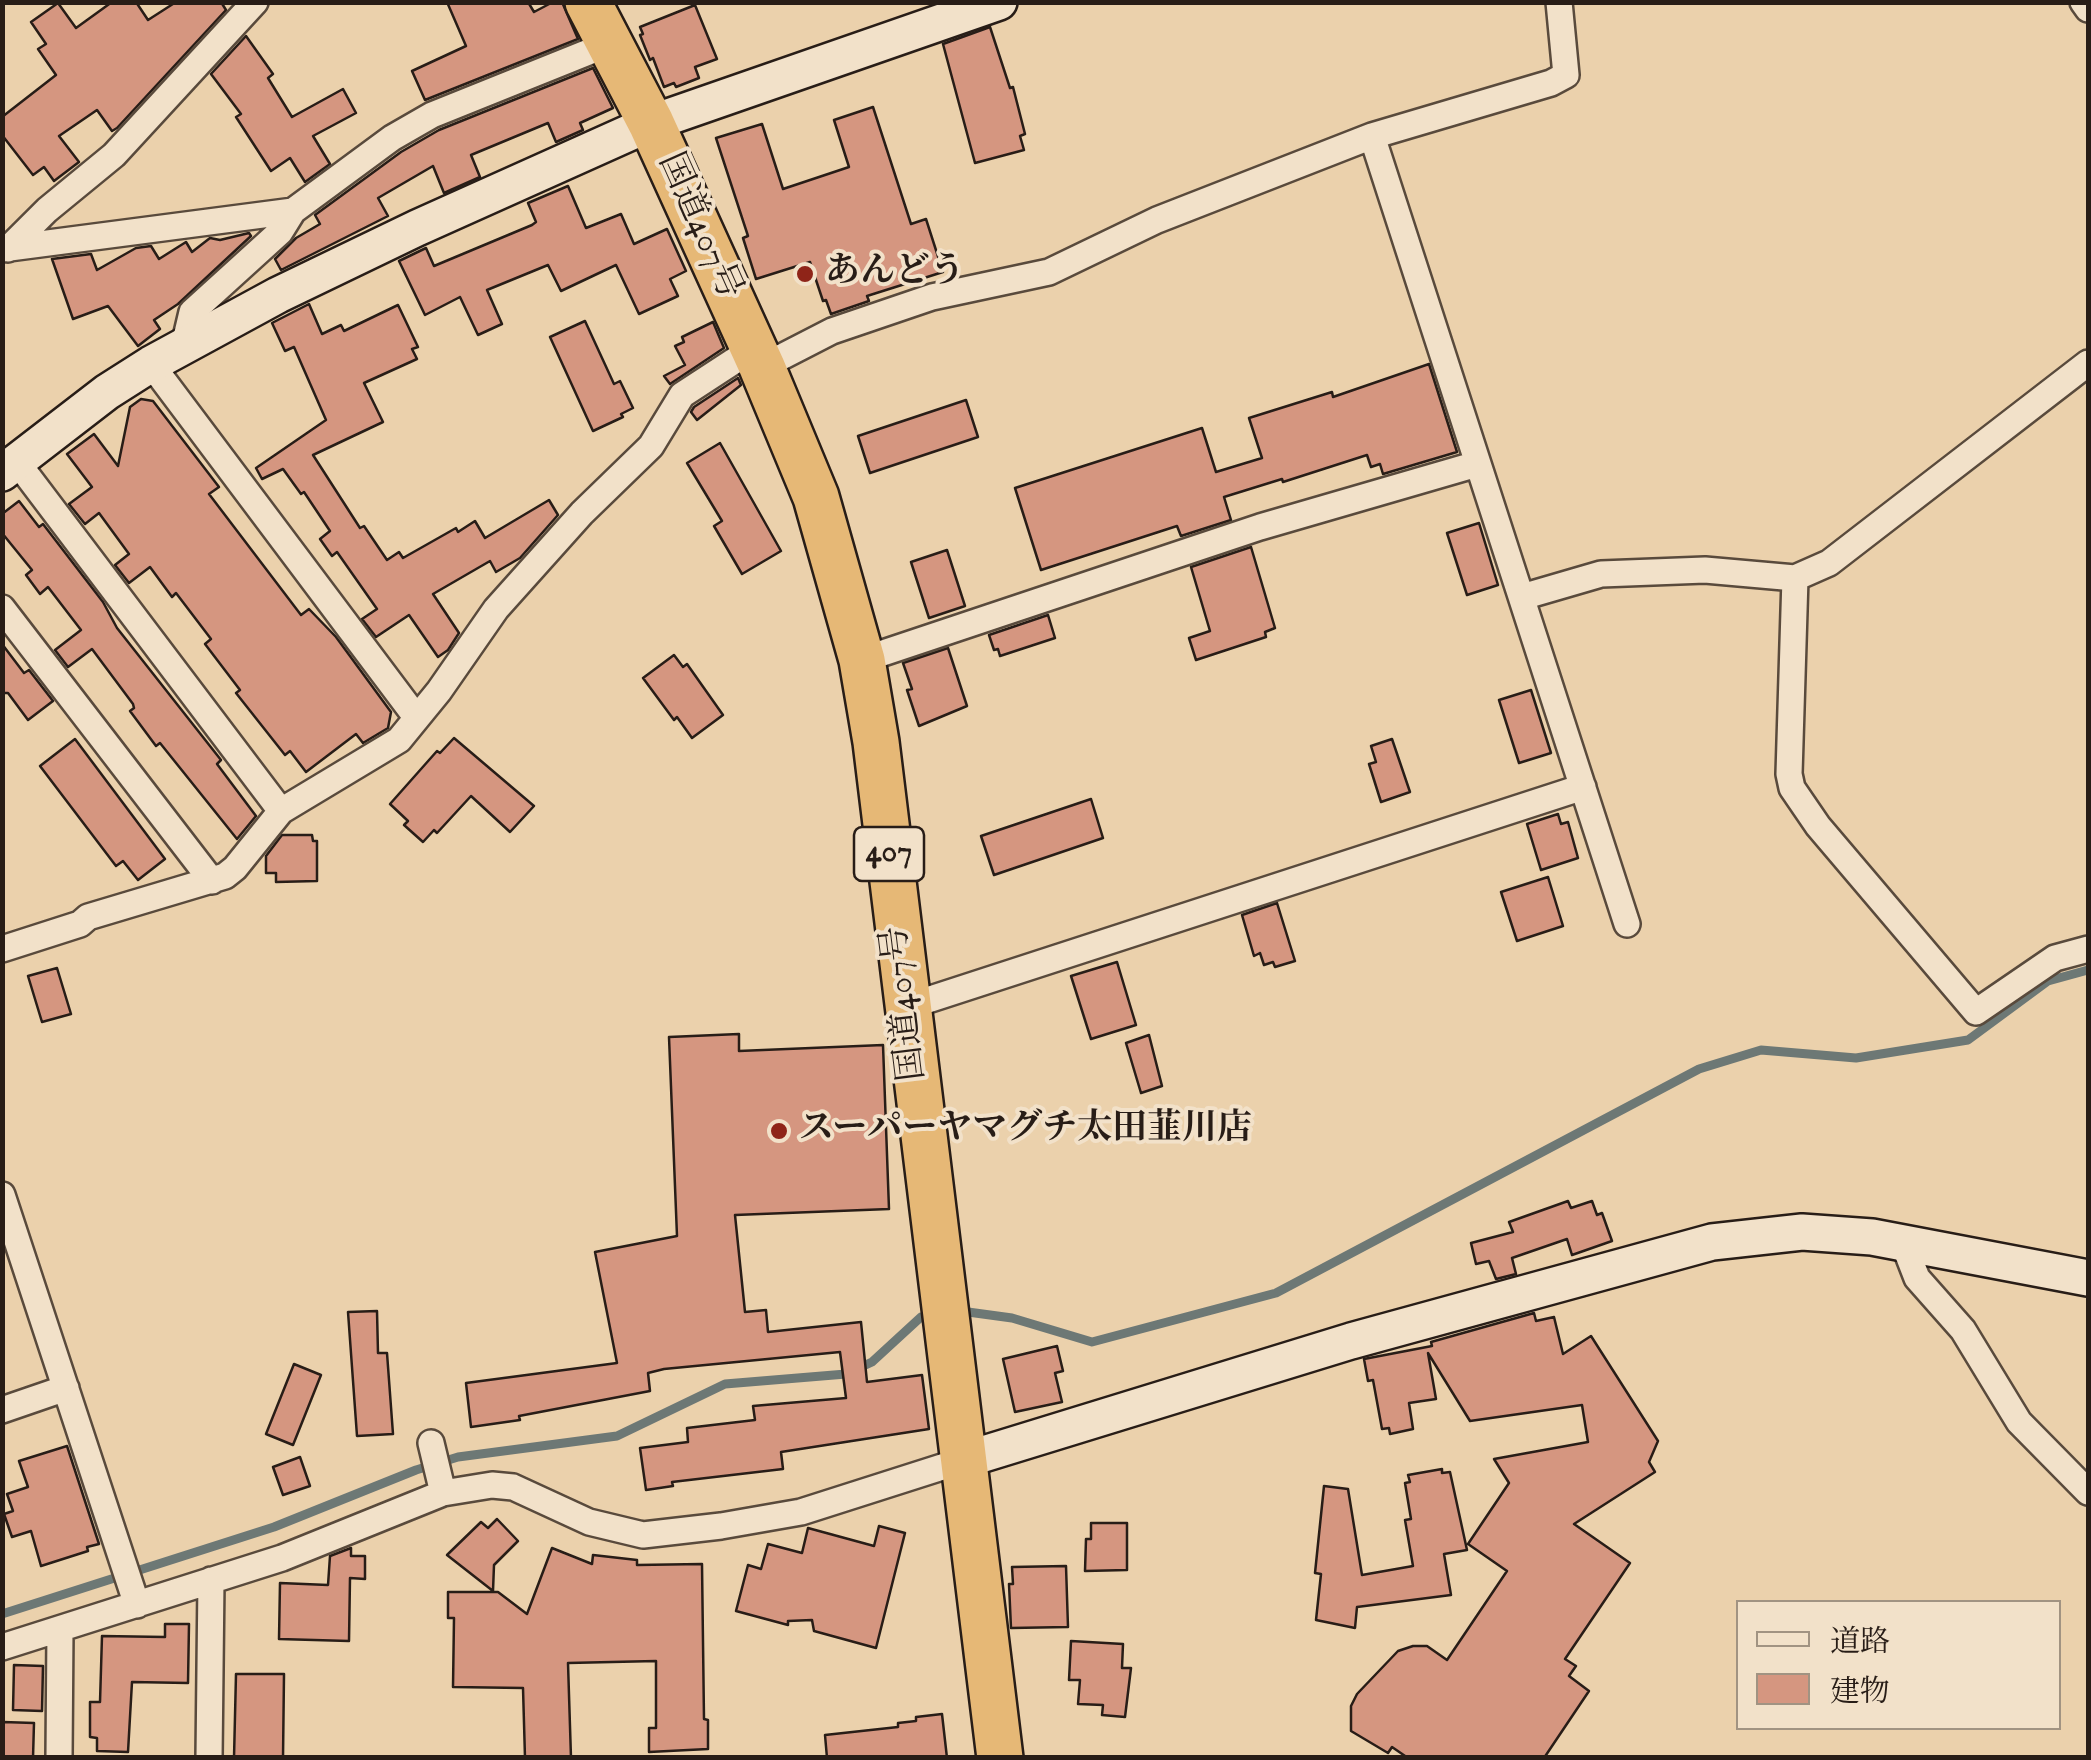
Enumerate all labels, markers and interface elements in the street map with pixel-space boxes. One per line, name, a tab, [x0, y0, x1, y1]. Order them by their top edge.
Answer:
street label: 国道407号	[647, 147, 749, 307]
place label: あんどう	[825, 253, 965, 295]
marker: あんどう	[794, 263, 816, 285]
road number: 407	[854, 827, 924, 881]
street label: 国道407号	[876, 923, 936, 1083]
place label: スーパーヤマグチ太田韮川店	[799, 1110, 1252, 1152]
marker: スーパーヤマグチ太田韮川店	[768, 1120, 790, 1142]
legend	[1736, 1600, 2061, 1730]
text: 道路	[1830, 1624, 1890, 1662]
text: 建物	[1830, 1674, 1890, 1712]

